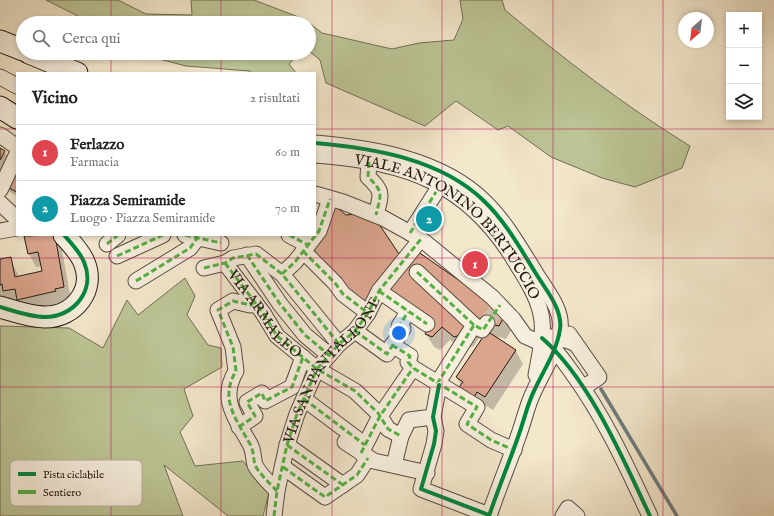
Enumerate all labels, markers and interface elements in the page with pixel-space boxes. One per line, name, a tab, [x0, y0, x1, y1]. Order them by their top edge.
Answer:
north arrow	[678, 12, 714, 48]
map controls	[726, 12, 762, 120]
button: +	[726, 12, 762, 48]
search box	[16, 16, 316, 60]
icon: search	[30, 27, 52, 49]
text: Cerca qui	[62, 29, 121, 48]
button: −	[726, 48, 762, 84]
button: layers	[726, 84, 762, 120]
text: Vicino	[32, 88, 78, 109]
text: 2 risultati	[250, 90, 300, 107]
text: Ferlazzo	[70, 135, 124, 154]
text: 1	[43, 144, 47, 161]
text: 60 m	[275, 144, 300, 161]
street label: VIALE ANTONINO BERTUCCIO	[352, 149, 545, 302]
text: Farmacia	[70, 154, 119, 171]
text: Piazza Semiramide	[70, 191, 185, 210]
text: 2	[42, 200, 48, 217]
text: 70 m	[275, 200, 300, 217]
pin: 2	[416, 204, 442, 234]
text: Luogo · Piazza Semiramide	[70, 210, 216, 227]
pin: 1	[462, 249, 488, 279]
street label: VIA ARMALEO	[223, 265, 306, 362]
street label: VIA SAN PANTALEONE	[278, 293, 384, 447]
your location	[389, 323, 409, 343]
legend	[10, 460, 142, 506]
text: Pista ciclabile	[43, 468, 104, 482]
text: Sentiero	[43, 486, 81, 500]

